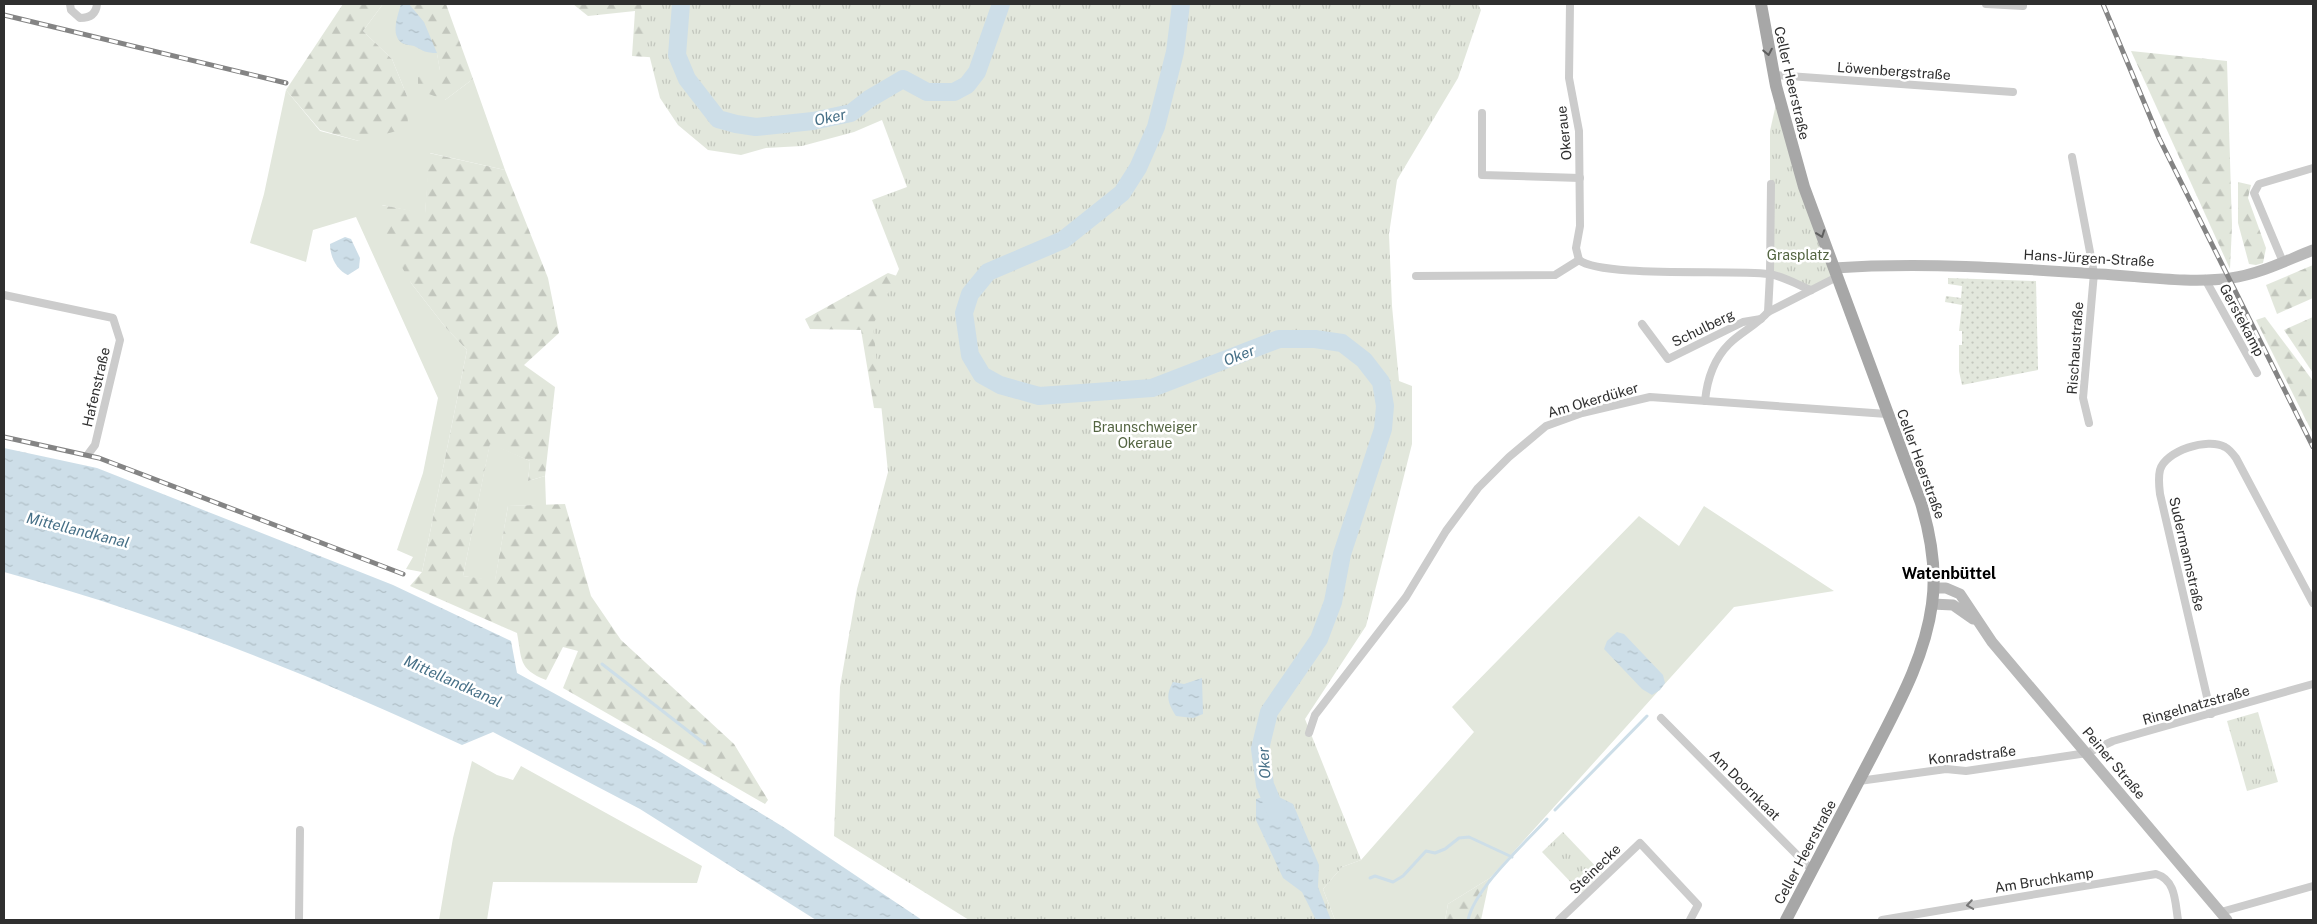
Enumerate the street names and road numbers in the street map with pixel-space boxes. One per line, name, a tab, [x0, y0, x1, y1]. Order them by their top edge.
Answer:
street label: Celler Heerstraße	[1771, 25, 1813, 141]
street label: Löwenbergstraße	[1837, 59, 1951, 83]
street label: Okeraue	[1553, 105, 1575, 161]
street label: Hans-Jürgen-Straße	[2023, 247, 2155, 269]
street label: Gerstekamp	[2216, 281, 2268, 359]
street label: Rischaustraße	[2064, 301, 2086, 395]
street label: Schulberg	[1669, 306, 1737, 350]
street label: Hafenstraße	[79, 346, 113, 428]
street label: Am Okerdüker	[1546, 379, 1640, 421]
street label: Celler Heerstraße	[1894, 407, 1948, 521]
street label: Sudermannstraße	[2166, 495, 2208, 613]
street label: Ringelnatzstraße	[2141, 682, 2252, 728]
street label: Peiner Straße	[2079, 724, 2149, 802]
street label: Konradstraße	[1927, 742, 2017, 768]
street label: Am Doornkaat	[1707, 747, 1783, 823]
street label: Celler Heerstraße	[1771, 797, 1839, 907]
street label: Steinecke	[1566, 841, 1624, 897]
street label: Am Bruchkamp	[1993, 864, 2095, 896]

